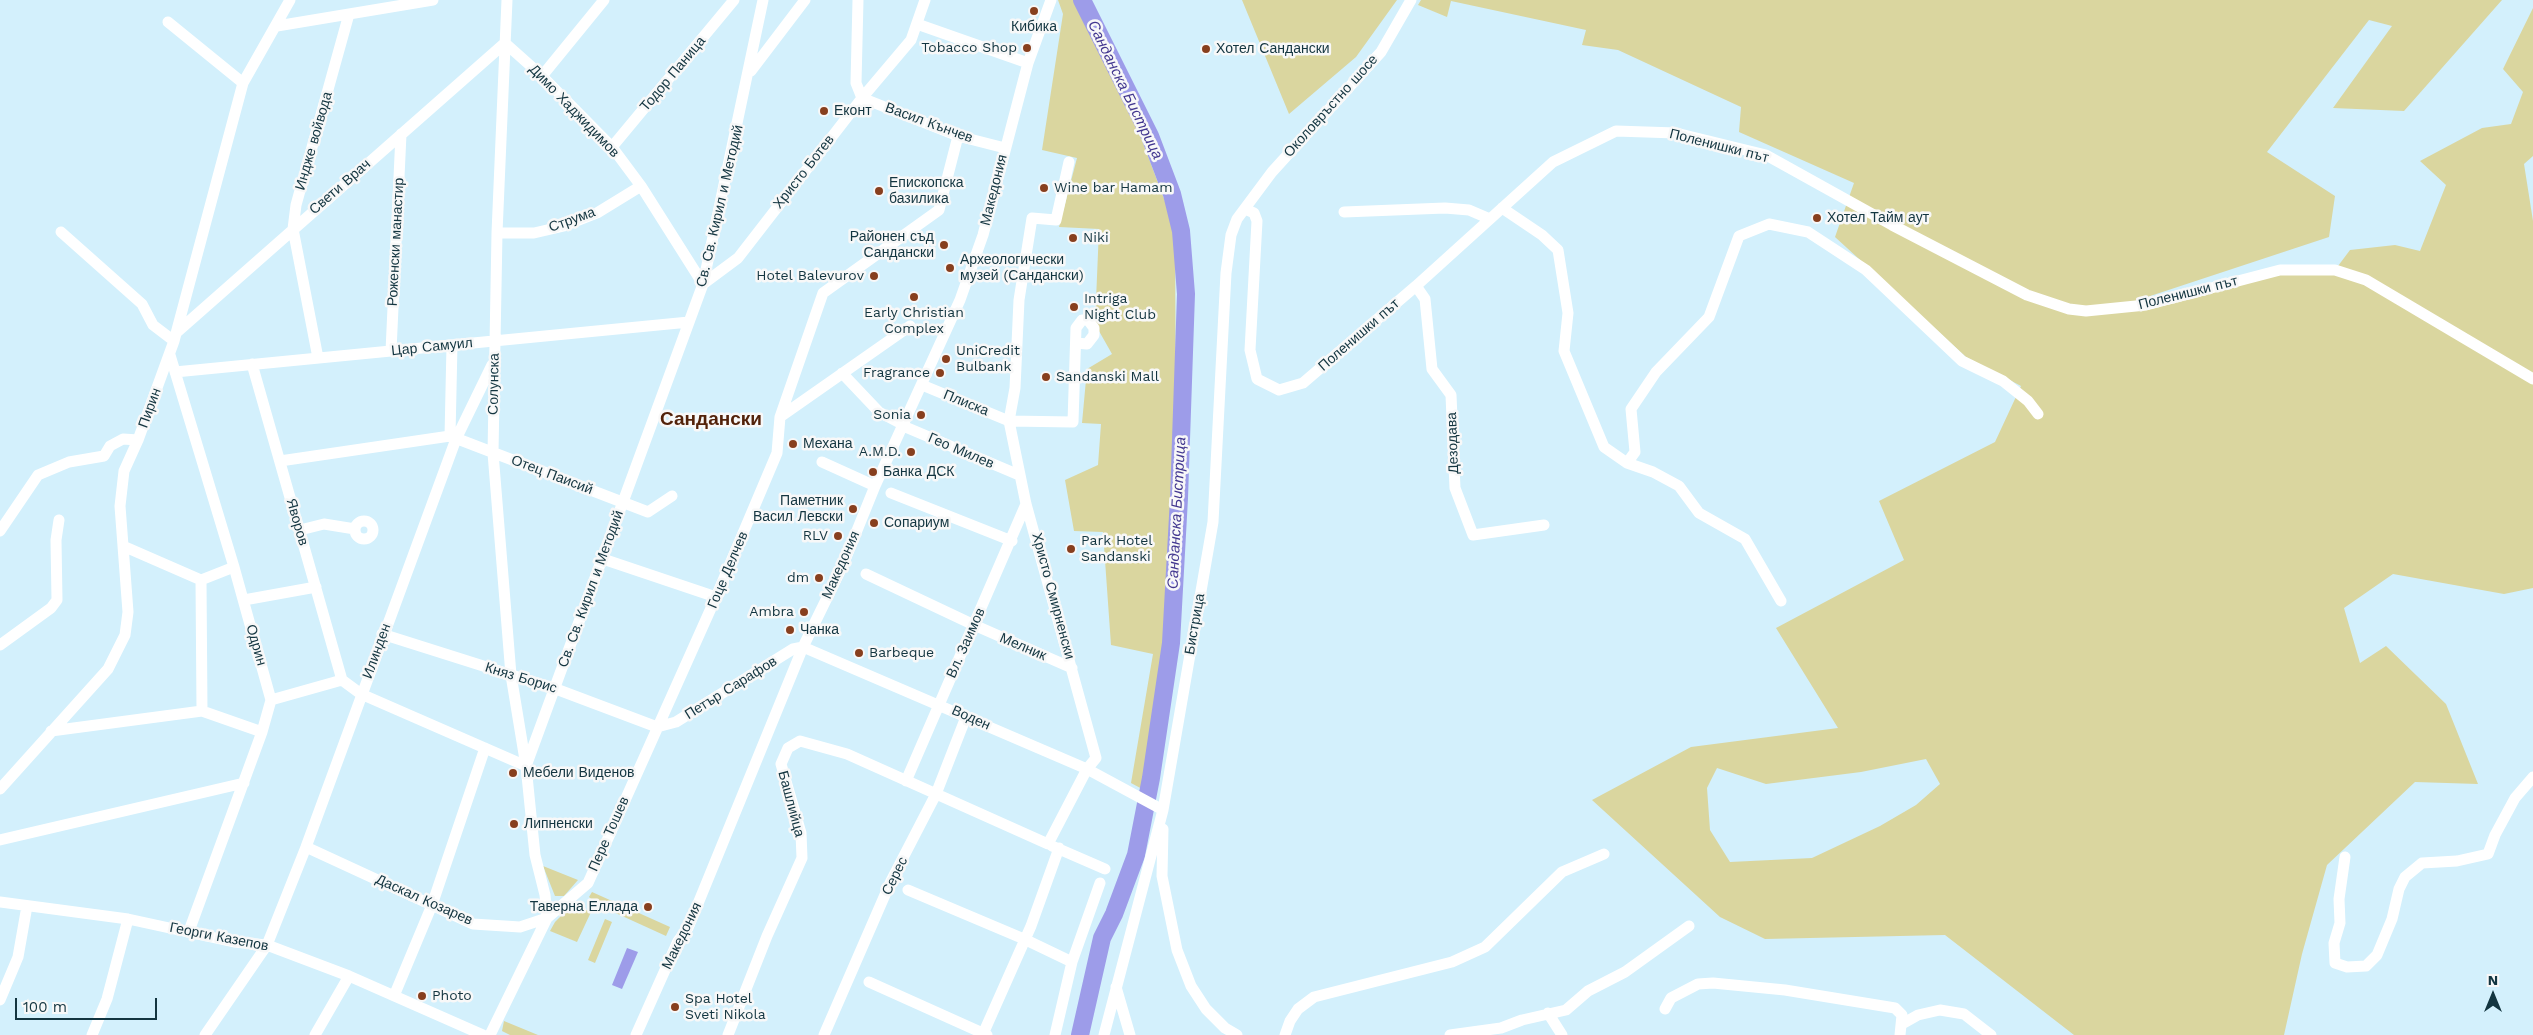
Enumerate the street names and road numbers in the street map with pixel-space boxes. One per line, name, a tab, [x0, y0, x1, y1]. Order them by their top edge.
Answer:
street label: Тодор Паница	[637, 33, 709, 115]
street label: Околовръстно шосе	[1281, 51, 1381, 161]
street label: Димо Хаджидимов	[525, 61, 623, 161]
street label: Индже войвода	[292, 90, 336, 192]
street label: Васил Кънчев	[883, 99, 975, 147]
street label: Св. Св. Кирил и Методий	[693, 123, 747, 289]
street label: Поленишки път	[1668, 126, 1770, 166]
street label: Христо Ботев	[770, 132, 838, 212]
street label: Македония	[977, 153, 1011, 227]
street label: Свети Врач	[306, 156, 374, 218]
street label: Роженски манастир	[384, 177, 408, 307]
street label: Струма	[546, 204, 598, 236]
street label: Поленишки път	[2137, 273, 2239, 313]
street label: Поленишки път	[1315, 295, 1403, 375]
street label: Цар Самуил	[390, 334, 474, 360]
street label: Солунска	[485, 353, 503, 415]
street label: Пирин	[135, 386, 165, 430]
street label: Плиска	[941, 386, 991, 420]
street label: Дезодава	[1444, 412, 1462, 474]
street label: Гео Милев	[926, 430, 996, 472]
street label: Отец Паисий	[509, 452, 595, 498]
street label: Яворов	[282, 497, 312, 547]
street label: Св. Св. Кирил и Методий	[555, 508, 627, 670]
street label: Македония	[819, 528, 863, 602]
street label: Гоце Делчев	[704, 529, 752, 611]
street label: Христо Смирненски	[1028, 531, 1078, 661]
street label: Бистрица	[1181, 592, 1209, 656]
street label: Вл. Заимов	[943, 605, 989, 681]
street label: Илинден	[359, 621, 395, 681]
street label: Одрин	[242, 622, 270, 668]
street label: Мелник	[997, 630, 1049, 664]
street label: Петър Сарафов	[682, 653, 780, 723]
street label: Княз Борис	[483, 659, 559, 697]
street label: Воден	[949, 702, 993, 734]
street label: Башлийца	[774, 769, 808, 839]
street label: Пере Тошев	[585, 794, 633, 874]
street label: Серес	[879, 854, 911, 898]
street label: Даскал Козарев	[373, 871, 475, 929]
street label: Македония	[659, 900, 705, 972]
street label: Георги Казепов	[168, 919, 270, 955]

